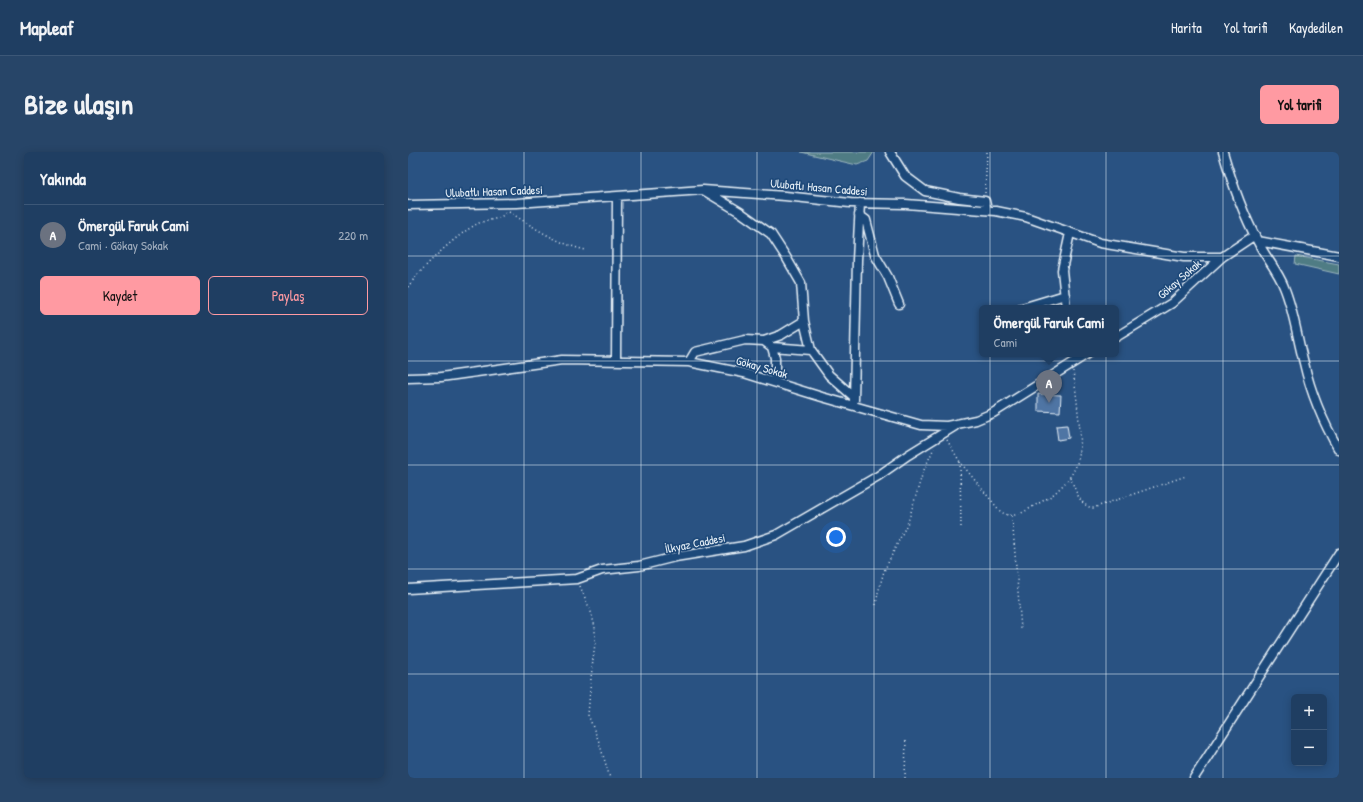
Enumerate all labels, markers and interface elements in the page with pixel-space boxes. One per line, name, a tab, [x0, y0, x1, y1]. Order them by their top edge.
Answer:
text: Mapleaf	[20, 15, 74, 41]
text: Harita	[1171, 18, 1202, 37]
text: Yol tarifi	[1224, 18, 1267, 37]
text: Kaydedilen	[1289, 18, 1343, 37]
text: Bize ulaşın	[24, 85, 133, 123]
button: Yol tarifi	[1260, 85, 1339, 124]
text: Yakında	[40, 167, 86, 190]
street label: Ulubatlı Hasan Caddesi	[770, 174, 868, 200]
street label: Ulubatlı Hasan Caddesi	[445, 181, 543, 201]
text: Ömergül Faruk Cami	[78, 215, 189, 236]
text: A	[50, 226, 56, 244]
text: 220 m	[338, 226, 368, 244]
text: Cami · Gökay Sokak	[78, 236, 168, 254]
street label: Gökay Sokak	[1153, 255, 1205, 303]
button: Kaydet	[40, 276, 200, 315]
button: Paylaş	[208, 276, 368, 315]
popup	[979, 305, 1119, 357]
text: Ömergül Faruk Cami	[993, 312, 1105, 333]
text: Cami	[993, 333, 1017, 351]
street label: Gökay Sokak	[734, 352, 790, 382]
pin: A	[1036, 370, 1062, 403]
your location	[826, 527, 846, 547]
street label: İlkyaz Caddesi	[663, 529, 727, 557]
map controls	[1291, 694, 1327, 766]
button: +	[1291, 694, 1327, 730]
button: −	[1291, 730, 1327, 766]

